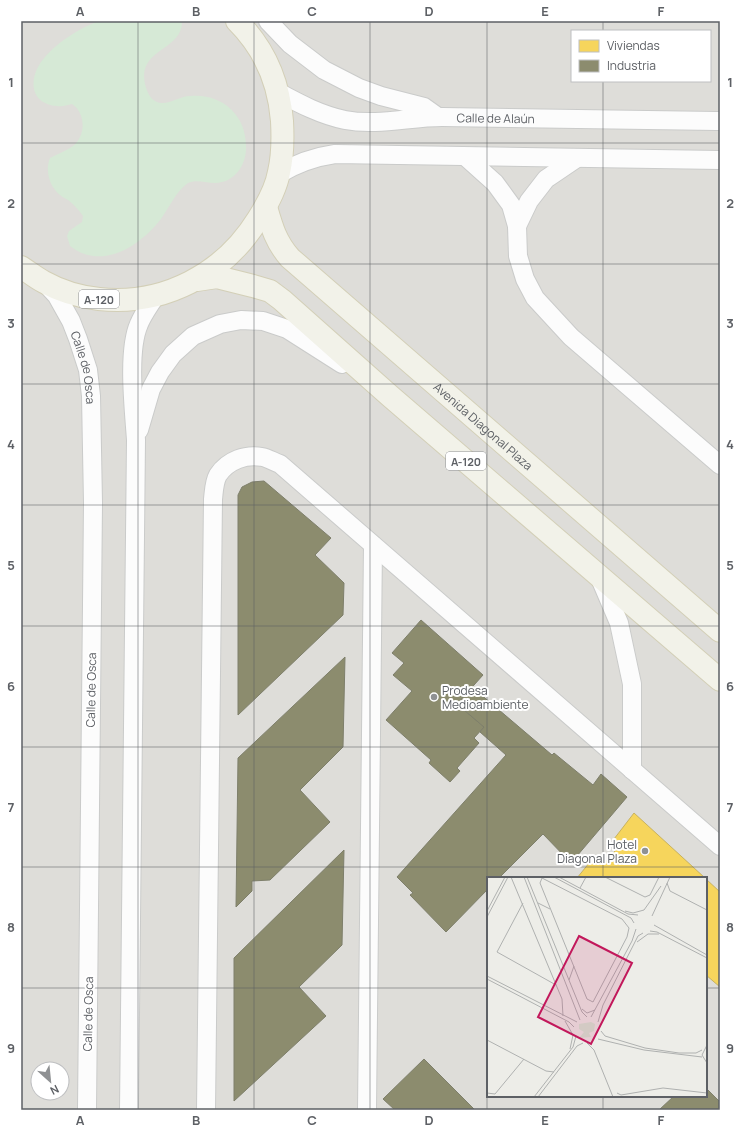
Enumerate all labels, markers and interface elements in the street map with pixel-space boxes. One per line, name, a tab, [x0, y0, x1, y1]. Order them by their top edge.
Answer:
text: A	[76, 2, 85, 20]
text: B	[192, 2, 200, 20]
text: C	[307, 2, 317, 20]
text: D	[424, 2, 434, 20]
text: E	[541, 2, 549, 20]
text: F	[658, 2, 665, 20]
legend	[571, 30, 711, 82]
text: Viviendas	[607, 37, 660, 54]
text: Industria	[607, 57, 656, 74]
text: 1	[8, 73, 14, 91]
text: 1	[727, 73, 733, 91]
street label: Calle de Alaún	[457, 109, 535, 127]
text: 2	[7, 194, 15, 212]
text: 2	[726, 194, 734, 212]
road number: A-120	[79, 290, 119, 308]
text: 3	[7, 314, 15, 332]
text: 3	[726, 314, 734, 332]
street label: Calle de Osca	[67, 328, 100, 404]
street label: Avenida Diagonal Plaza	[430, 378, 537, 474]
text: 4	[7, 435, 15, 453]
text: 4	[726, 435, 734, 453]
road number: A-120	[446, 452, 486, 470]
text: 5	[7, 556, 15, 574]
text: 5	[726, 556, 734, 574]
street label: Calle de Osca	[82, 652, 100, 728]
text: 6	[7, 677, 15, 695]
text: 6	[726, 677, 734, 695]
place label: Prodesa Medioambiente	[442, 682, 528, 713]
marker: Prodesa Medioambiente	[429, 692, 439, 702]
text: 7	[8, 798, 15, 816]
text: 7	[727, 798, 734, 816]
place label: Hotel Diagonal Plaza	[557, 836, 637, 867]
marker: Hotel Diagonal Plaza	[640, 846, 650, 856]
inset map	[487, 877, 707, 1097]
text: 8	[7, 918, 15, 936]
text: 8	[726, 918, 734, 936]
street label: Calle de Osca	[79, 976, 97, 1052]
text: 9	[7, 1039, 15, 1057]
text: 9	[726, 1039, 734, 1057]
north arrow	[30, 1061, 70, 1101]
text: N	[48, 1082, 62, 1099]
text: A	[76, 1111, 85, 1129]
text: B	[192, 1111, 200, 1129]
text: C	[307, 1111, 317, 1129]
text: D	[424, 1111, 434, 1129]
text: E	[541, 1111, 549, 1129]
text: F	[658, 1111, 665, 1129]

